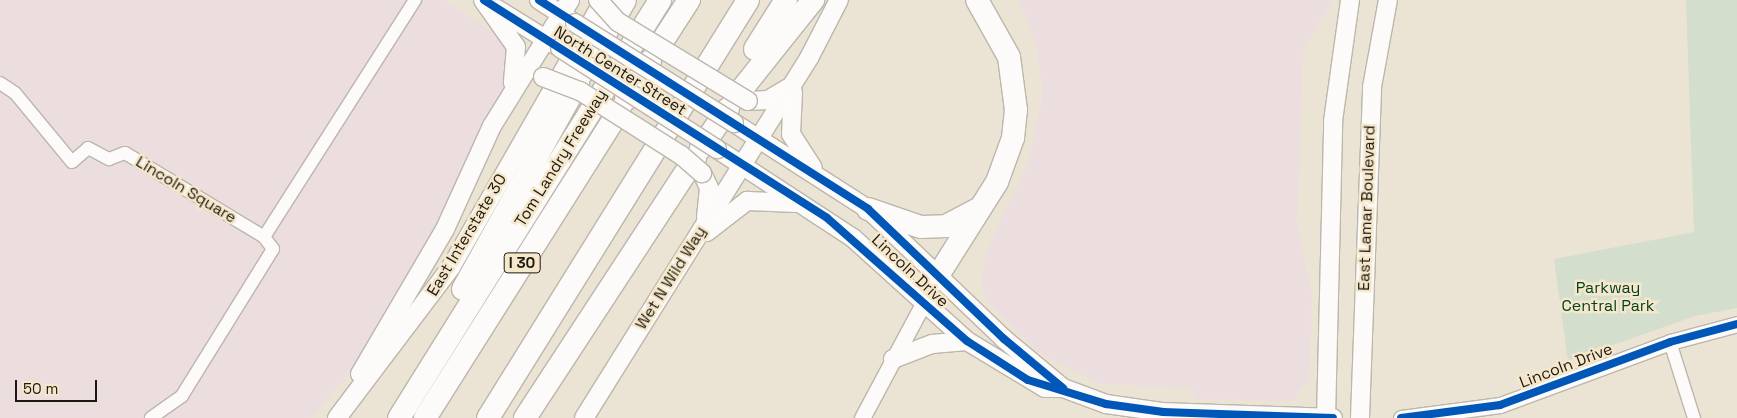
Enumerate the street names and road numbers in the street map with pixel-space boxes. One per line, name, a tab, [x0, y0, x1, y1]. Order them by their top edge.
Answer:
street label: North Center Street	[550, 22, 690, 120]
street label: Tom Landry Freeway	[511, 86, 611, 230]
street label: East Lamar Boulevard	[1355, 125, 1379, 291]
street label: Lincoln Square	[132, 152, 240, 228]
street label: East Interstate 30	[423, 171, 511, 299]
street label: Wet N Wild Way	[632, 223, 710, 333]
street label: Lincoln Drive	[868, 231, 952, 311]
road number: I 30	[503, 250, 541, 276]
street label: Lincoln Drive	[1517, 339, 1615, 393]

